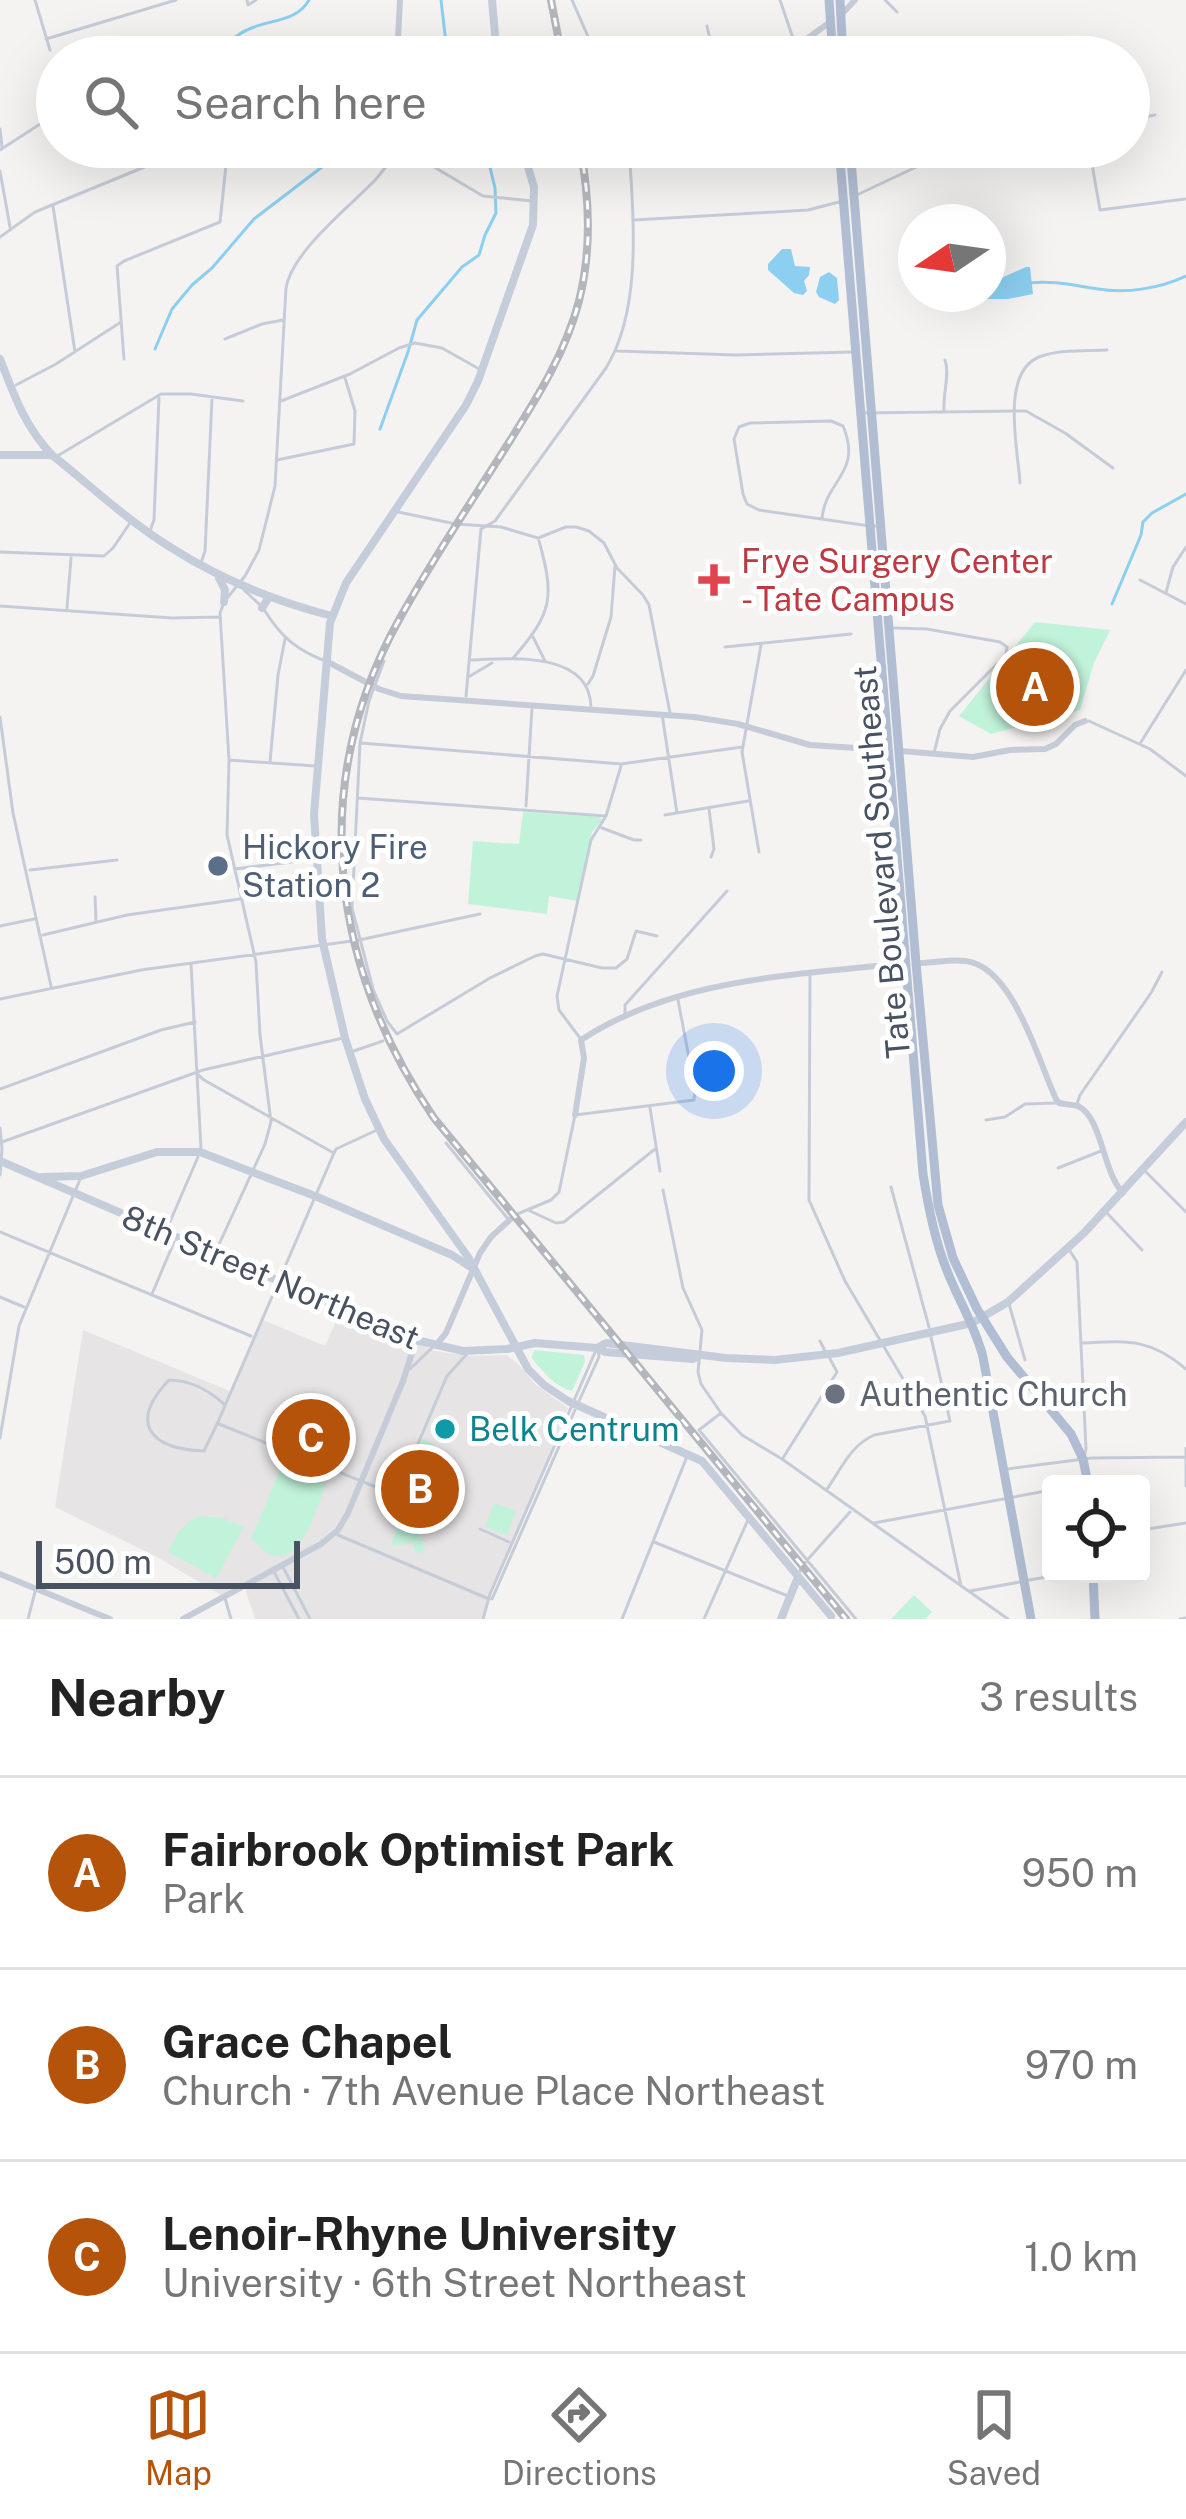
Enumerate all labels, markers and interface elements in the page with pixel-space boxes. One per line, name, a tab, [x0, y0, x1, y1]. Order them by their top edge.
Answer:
search box	[36, 36, 1150, 168]
icon: search	[78, 69, 144, 135]
text: Search here	[174, 76, 427, 129]
north arrow	[898, 204, 1006, 312]
place label: Frye Surgery Center - Tate Campus	[741, 542, 1053, 618]
marker: Frye Surgery Center - Tate Campus	[698, 564, 730, 596]
pin: A	[996, 642, 1074, 732]
street label: Tate Boulevard Southeast	[845, 664, 917, 1060]
place label: Hickory Fire Station 2	[242, 828, 428, 904]
marker: Hickory Fire Station 2	[205, 853, 231, 879]
your location	[684, 1041, 744, 1101]
street label: 8th Street Northeast	[117, 1197, 425, 1357]
place label: Authentic Church	[859, 1375, 1127, 1413]
marker: Authentic Church	[822, 1381, 848, 1407]
pin: C	[272, 1393, 350, 1483]
place label: Belk Centrum	[469, 1410, 680, 1448]
marker: Belk Centrum	[432, 1416, 458, 1442]
pin: B	[381, 1444, 459, 1534]
map controls	[1042, 1475, 1150, 1583]
button: locate	[1042, 1475, 1150, 1583]
scale bar	[36, 1535, 300, 1588]
text: 500 m	[54, 1543, 152, 1581]
text: Nearby	[48, 1668, 225, 1727]
text: 3 results	[979, 1674, 1138, 1720]
text: Fairbrook Optimist Park	[162, 1823, 674, 1876]
text: A	[73, 1850, 101, 1896]
text: 950 m	[1022, 1850, 1138, 1896]
text: Park	[162, 1876, 245, 1922]
text: Grace Chapel	[162, 2015, 453, 2068]
text: B	[74, 2042, 100, 2088]
text: 970 m	[1025, 2042, 1138, 2088]
text: Church · 7th Avenue Place Northeast	[162, 2068, 826, 2114]
text: Lenoir-Rhyne University	[162, 2207, 677, 2260]
text: C	[73, 2234, 101, 2280]
text: 1.0 km	[1024, 2234, 1138, 2280]
text: University · 6th Street Northeast	[162, 2260, 747, 2306]
tab: Map	[145, 2382, 212, 2492]
tab: Directions	[502, 2382, 657, 2492]
tab: Saved	[947, 2382, 1041, 2492]

